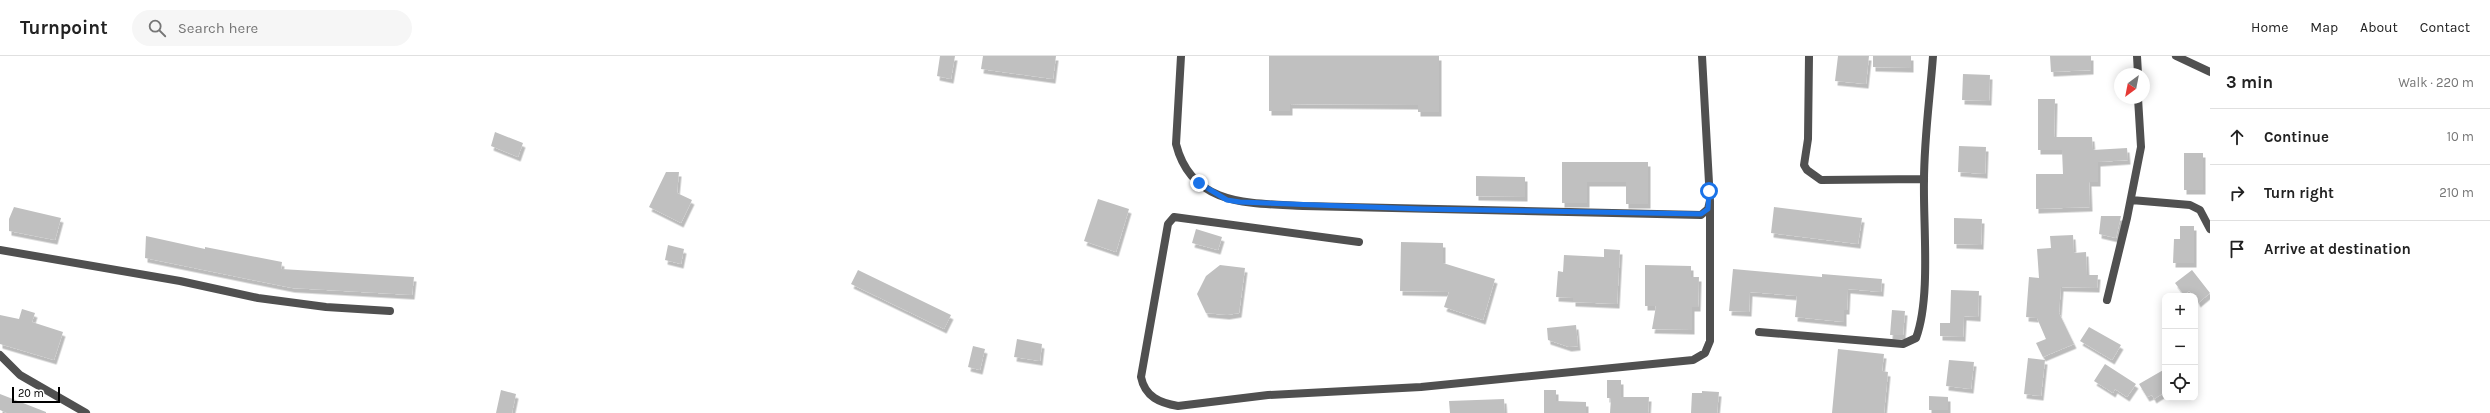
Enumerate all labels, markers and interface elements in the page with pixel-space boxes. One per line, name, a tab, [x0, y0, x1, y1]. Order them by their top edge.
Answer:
search box	[132, 10, 412, 46]
text: Turnpoint	[20, 17, 108, 39]
icon: search	[146, 17, 168, 39]
text: Search here	[178, 19, 258, 37]
text: Home	[2251, 19, 2288, 36]
text: Map	[2310, 19, 2338, 36]
text: About	[2360, 19, 2398, 36]
text: Contact	[2420, 19, 2470, 36]
north arrow	[2114, 68, 2150, 104]
text: 3 min	[2226, 72, 2273, 92]
text: Walk · 220 m	[2398, 75, 2474, 90]
icon: ahead	[2226, 126, 2248, 148]
text: Continue	[2264, 128, 2329, 146]
text: 10 m	[2447, 129, 2474, 144]
route end	[1190, 174, 1208, 192]
route start	[1700, 182, 1718, 200]
icon: right	[2226, 182, 2248, 204]
text: Turn right	[2264, 184, 2334, 202]
text: 210 m	[2439, 185, 2474, 200]
icon: arrive	[2226, 238, 2248, 260]
text: Arrive at destination	[2264, 240, 2411, 258]
map controls	[2162, 293, 2198, 401]
button: +	[2162, 293, 2198, 329]
button: −	[2162, 329, 2198, 365]
button: locate	[2162, 365, 2198, 401]
scale bar	[12, 385, 60, 404]
text: 20 m	[18, 387, 44, 400]

